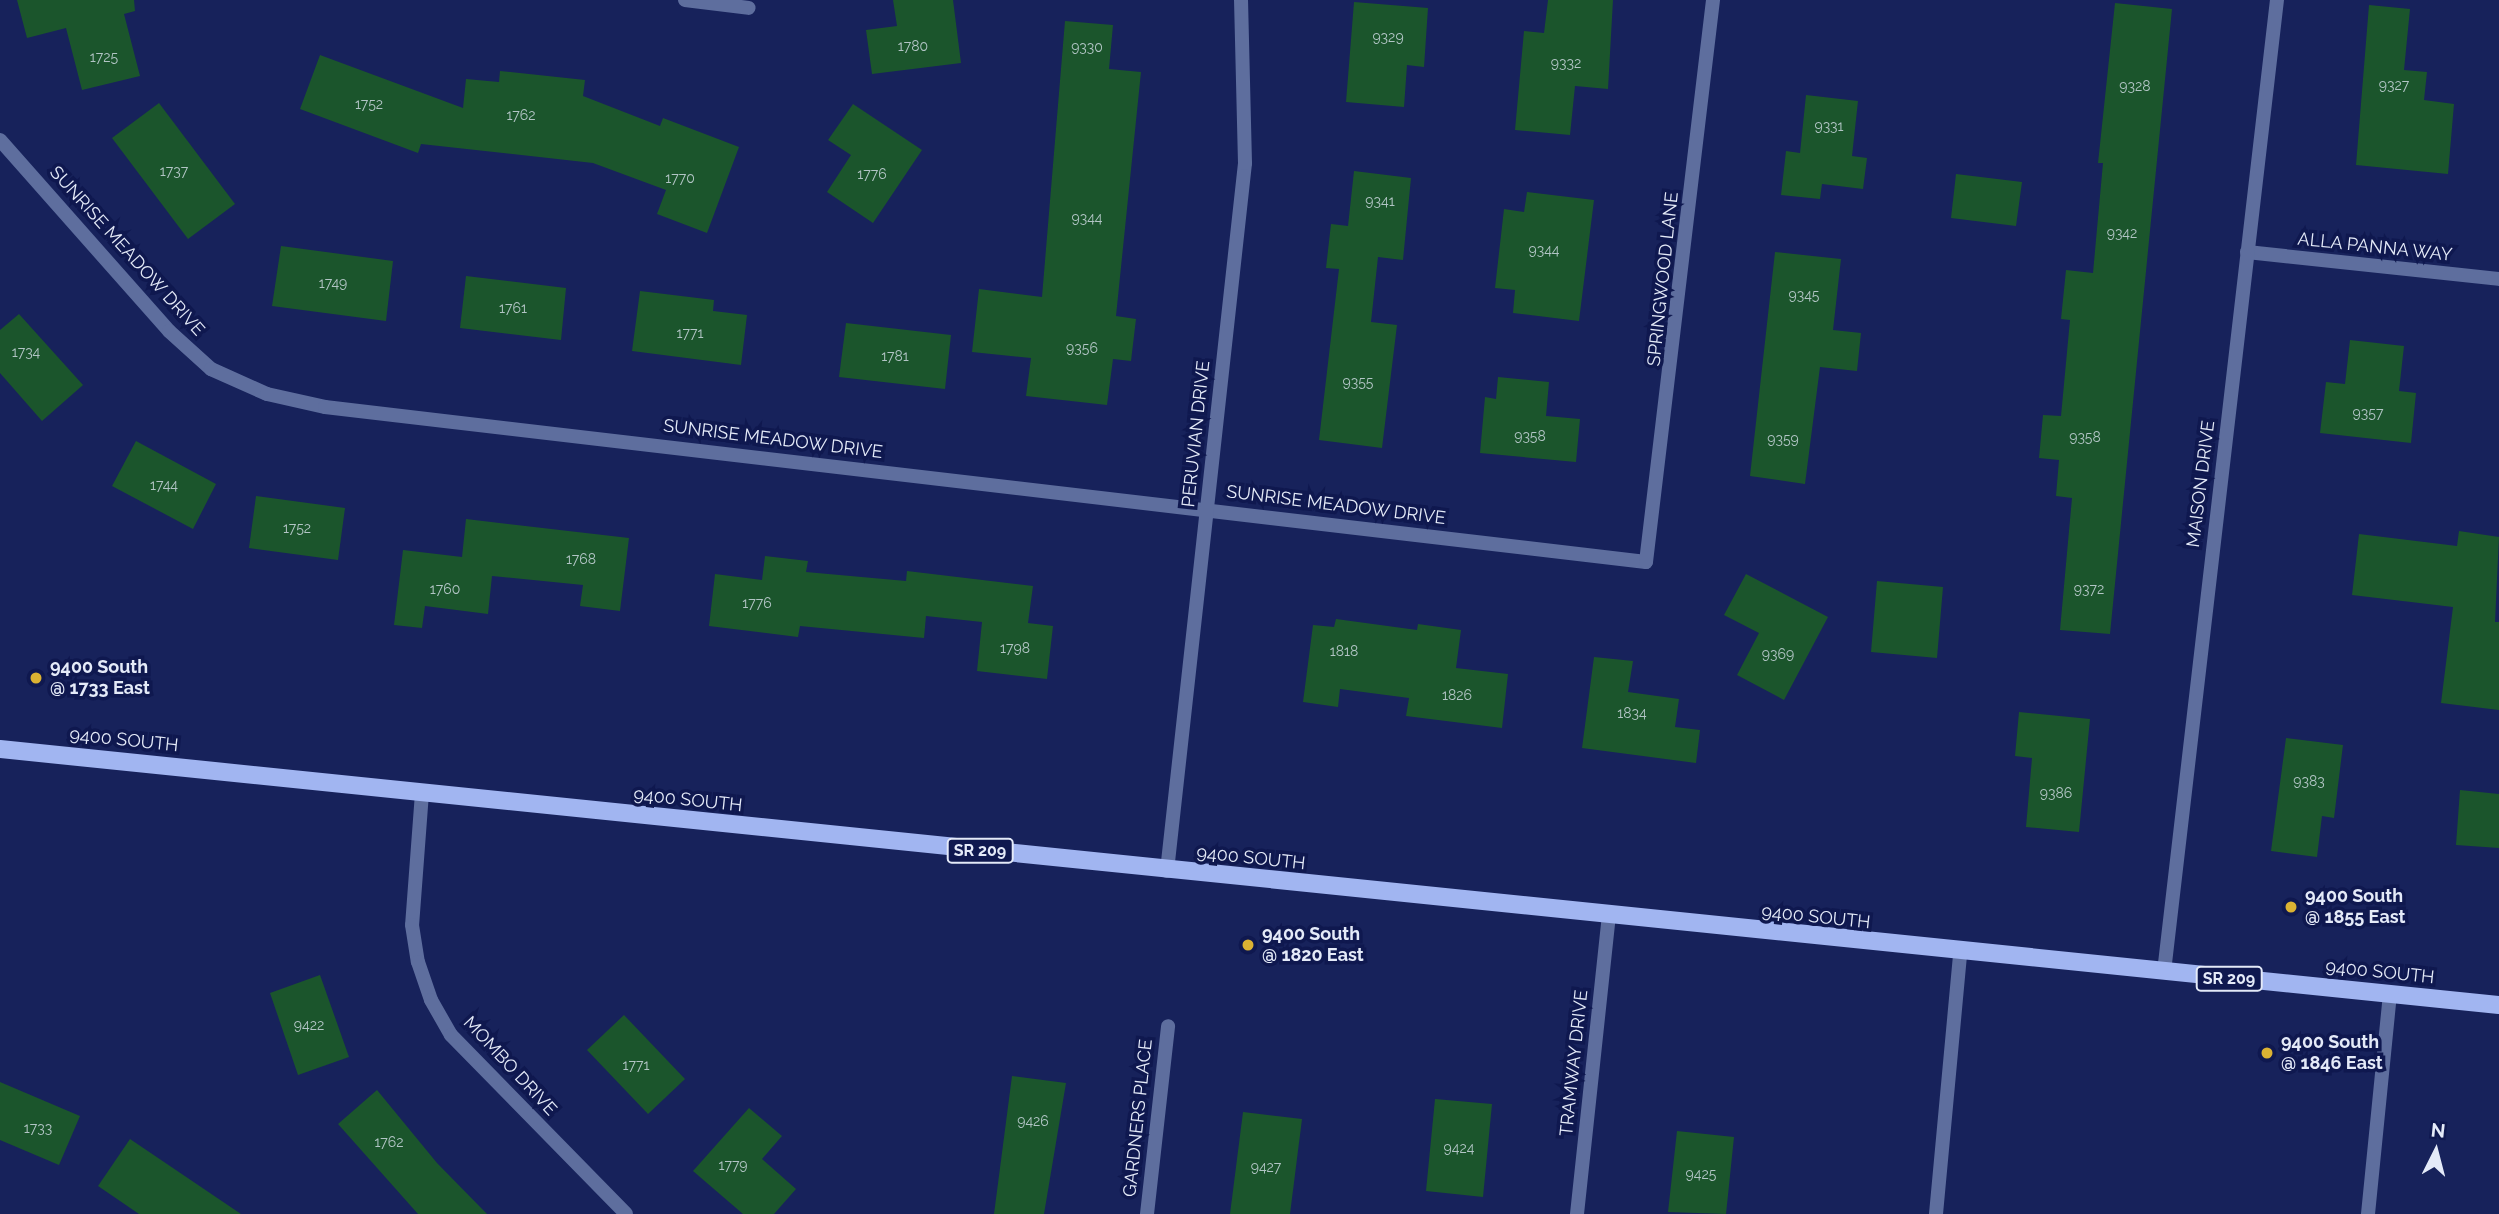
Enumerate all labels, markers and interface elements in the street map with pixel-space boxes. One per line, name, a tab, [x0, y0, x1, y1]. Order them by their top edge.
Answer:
house number: 9329	[1372, 29, 1404, 45]
house number: 1780	[898, 38, 928, 54]
house number: 9330	[1071, 39, 1103, 55]
house number: 1725	[90, 49, 118, 65]
house number: 9332	[1551, 55, 1581, 71]
house number: 9327	[2379, 77, 2409, 93]
house number: 9328	[2119, 78, 2151, 94]
house number: 1752	[355, 96, 383, 112]
house number: 1762	[506, 107, 536, 123]
house number: 9331	[1814, 118, 1844, 134]
street label: SUNRISE MEADOW DRIVE	[45, 161, 209, 341]
house number: 1737	[160, 163, 188, 179]
house number: 1776	[857, 166, 887, 182]
house number: 1770	[665, 170, 695, 186]
street label: SPRINGWOOD LANE	[1643, 191, 1683, 367]
house number: 9341	[1365, 193, 1395, 209]
house number: 9344	[1072, 210, 1102, 226]
house number: 9342	[2107, 225, 2137, 241]
street label: ALLA PANNA WAY	[2296, 228, 2454, 266]
house number: 9344	[1529, 242, 1559, 258]
house number: 1749	[319, 275, 347, 291]
house number: 9345	[1789, 287, 1819, 303]
house number: 1761	[499, 300, 527, 316]
house number: 1771	[677, 325, 703, 341]
house number: 9356	[1066, 340, 1098, 356]
house number: 1734	[12, 344, 40, 360]
house number: 1781	[881, 348, 909, 364]
street label: PERUVIAN DRIVE	[1178, 360, 1214, 508]
house number: 9355	[1343, 374, 1373, 390]
house number: 9357	[2353, 405, 2383, 421]
street label: SUNRISE MEADOW DRIVE	[662, 415, 884, 463]
street label: MAISON DRIVE	[2183, 419, 2219, 549]
house number: 9358	[1514, 428, 1546, 444]
house number: 9358	[2069, 429, 2101, 445]
house number: 9359	[1767, 431, 1799, 447]
house number: 1744	[150, 477, 178, 493]
street label: SUNRISE MEADOW DRIVE	[1225, 481, 1447, 529]
house number: 1752	[283, 520, 311, 536]
house number: 1768	[566, 551, 596, 567]
house number: 1760	[430, 581, 460, 597]
house number: 9372	[2074, 581, 2104, 597]
house number: 1776	[742, 595, 772, 611]
house number: 1798	[1000, 640, 1030, 656]
house number: 1818	[1330, 643, 1358, 659]
house number: 9369	[1762, 646, 1794, 662]
place label: 9400 South @ 1733 East	[50, 657, 150, 700]
marker: 9400 South @ 1733 East	[28, 670, 44, 686]
house number: 1826	[1442, 687, 1472, 703]
house number: 1834	[1617, 705, 1647, 721]
street label: 9400 SOUTH	[69, 724, 179, 756]
house number: 9383	[2293, 773, 2325, 789]
street label: 9400 SOUTH	[633, 784, 743, 816]
house number: 9386	[2040, 785, 2072, 801]
road number: SR 209	[945, 838, 1015, 864]
street label: 9400 SOUTH	[1196, 842, 1306, 874]
place label: 9400 South @ 1855 East	[2305, 886, 2405, 928]
marker: 9400 South @ 1855 East	[2283, 899, 2299, 915]
street label: 9400 SOUTH	[1761, 901, 1871, 933]
place label: 9400 South @ 1820 East	[1262, 924, 1364, 967]
marker: 9400 South @ 1820 East	[1240, 937, 1256, 953]
street label: 9400 SOUTH	[2325, 956, 2435, 988]
road number: SR 209	[2194, 967, 2264, 992]
street label: TRAMWAY DRIVE	[1556, 988, 1592, 1138]
street label: MOMBO DRIVE	[459, 1012, 561, 1120]
house number: 9422	[294, 1017, 324, 1033]
place label: 9400 South @ 1846 East	[2281, 1032, 2383, 1074]
street label: GARDNERS PLACE	[1119, 1038, 1157, 1198]
marker: 9400 South @ 1846 East	[2259, 1045, 2275, 1061]
house number: 1771	[623, 1057, 649, 1073]
house number: 9426	[1017, 1113, 1049, 1129]
north arrow	[2401, 1116, 2471, 1186]
text: N	[2430, 1118, 2447, 1142]
house number: 1733	[24, 1120, 52, 1136]
house number: 1762	[374, 1134, 404, 1150]
house number: 9424	[1444, 1140, 1474, 1156]
house number: 1779	[718, 1157, 748, 1173]
house number: 9427	[1251, 1159, 1281, 1175]
house number: 9425	[1686, 1166, 1716, 1182]

